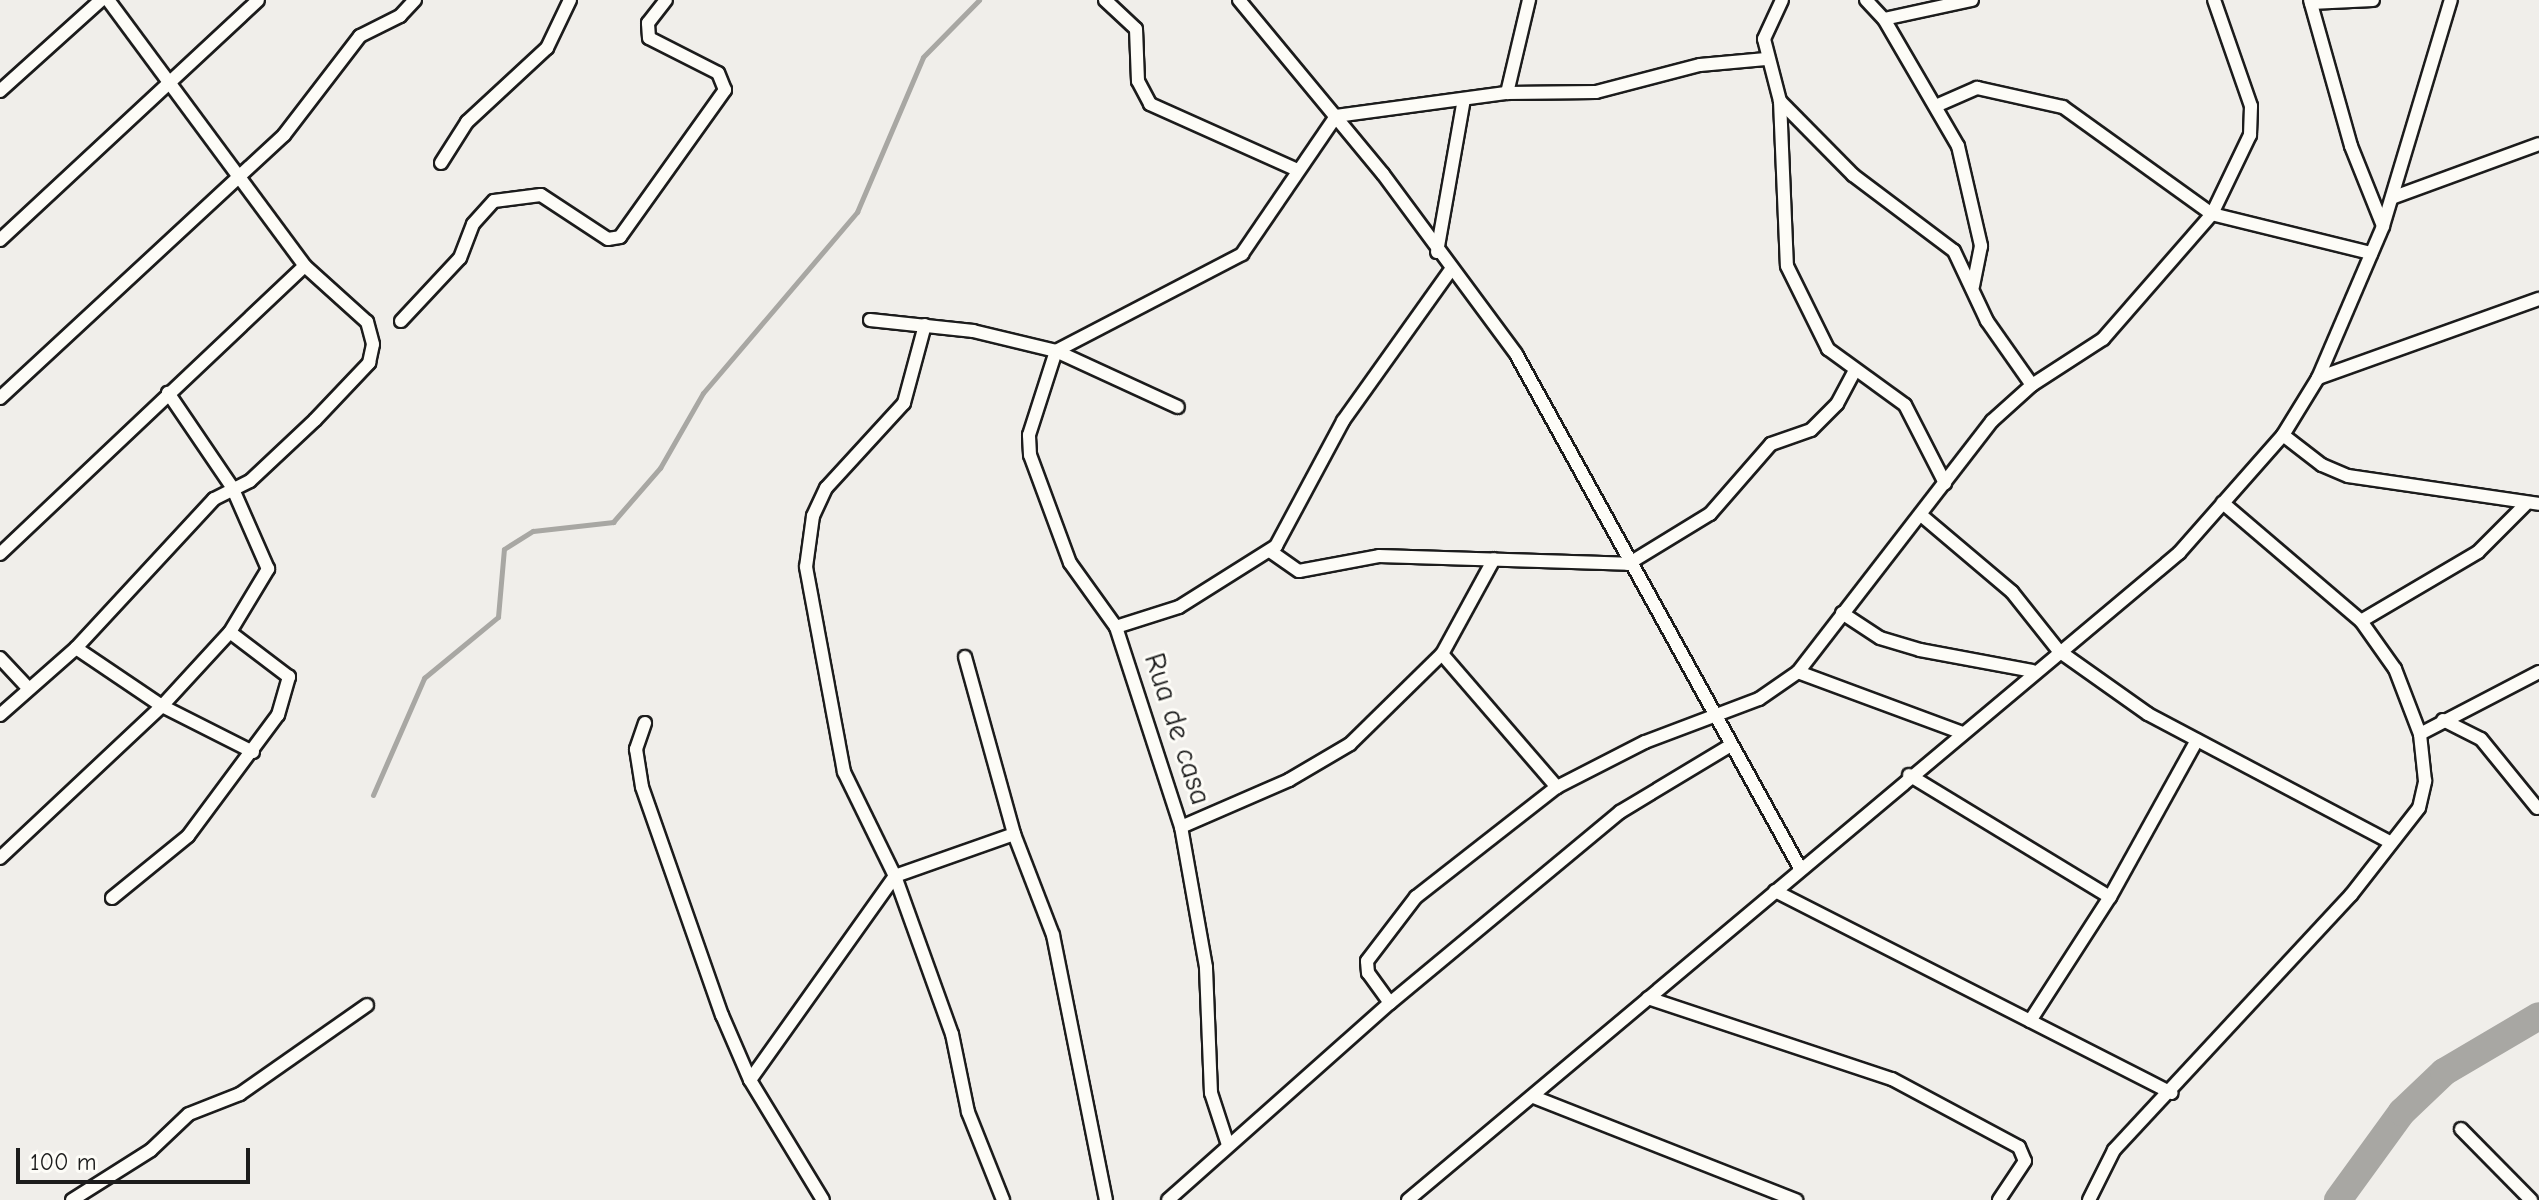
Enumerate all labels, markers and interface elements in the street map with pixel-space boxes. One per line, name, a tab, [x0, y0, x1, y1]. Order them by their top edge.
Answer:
street label: Rua de casa	[1136, 649, 1218, 809]
scale bar	[20, 1132, 254, 1182]
text: 100 m	[30, 1148, 97, 1176]

